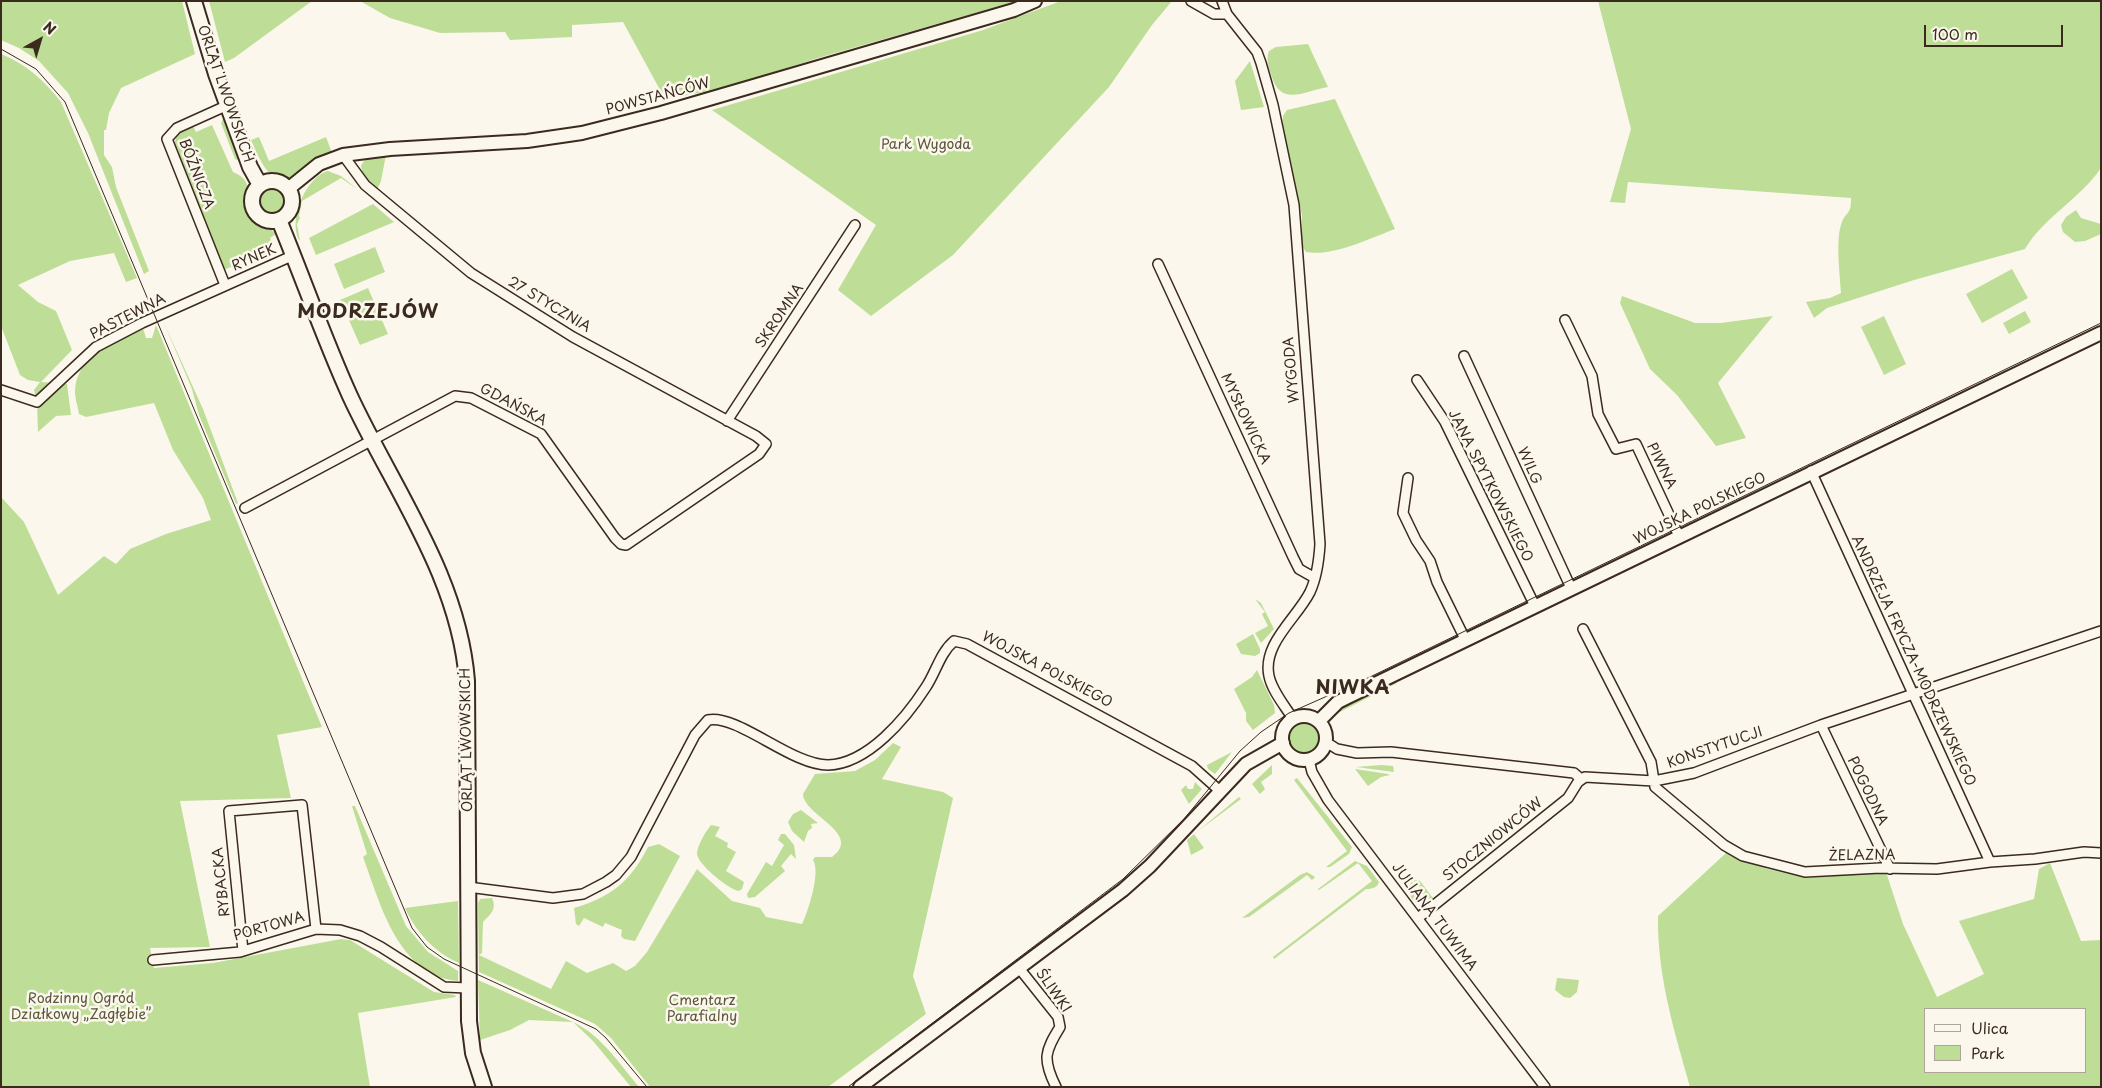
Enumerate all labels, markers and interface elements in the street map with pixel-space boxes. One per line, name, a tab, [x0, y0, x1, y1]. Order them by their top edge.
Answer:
north arrow	[15, 15, 65, 65]
scale bar	[1927, 15, 2066, 47]
text: N	[39, 16, 61, 40]
text: 100 m	[1932, 22, 1978, 45]
street label: ORLĄT LWOWSKICH	[194, 23, 256, 165]
street label: POWSTAŃCÓW	[604, 75, 712, 119]
street label: BÓŹNICZA	[175, 136, 217, 212]
park label: Park Wygoda	[881, 137, 971, 153]
street label: RYNEK	[229, 241, 279, 275]
street label: 27 STYCZNIA	[505, 274, 593, 336]
street label: SKROMNA	[752, 281, 808, 351]
street label: PASTEWNA	[87, 291, 169, 343]
district label: MODRZEJÓW	[297, 302, 439, 324]
street label: WYGODA	[1281, 336, 1303, 404]
street label: MYSŁOWICKA	[1217, 371, 1273, 467]
street label: GDAŃSKA	[477, 380, 549, 430]
street label: JANA SPYTKOWSKIEGO	[1444, 407, 1536, 565]
street label: PIWNA	[1643, 440, 1679, 492]
street label: WILG	[1513, 445, 1545, 487]
street label: WOJSKA POLSKIEGO	[1631, 470, 1769, 548]
street label: ANDRZEJA FRYCZA-MODRZEWSKIEGO	[1847, 533, 1979, 789]
street label: WOJSKA POLSKIEGO	[979, 628, 1115, 712]
street label: ORLĄT LWOWSKICH	[457, 668, 477, 812]
district label: NIWKA	[1315, 678, 1391, 700]
street label: KONSTYTUCJI	[1665, 724, 1765, 772]
street label: POGODNA	[1843, 754, 1891, 828]
street label: STOCZNIOWCÓW	[1440, 795, 1546, 885]
street label: RYBACKA	[210, 846, 234, 918]
street label: ŻELAZNA	[1828, 847, 1896, 865]
street label: JULIANA TUWIMA	[1388, 860, 1480, 974]
street label: PORTOWA	[231, 909, 307, 945]
street label: ŚLIWKI	[1032, 966, 1074, 1016]
park label: Rodzinny Ogród Działkowy „Zagłębie”	[11, 991, 151, 1024]
park label: Cmentarz Parafialny	[667, 993, 737, 1026]
legend	[1924, 1008, 2087, 1073]
text: Ulica	[1971, 1016, 2008, 1039]
text: Park	[1971, 1041, 2005, 1064]

